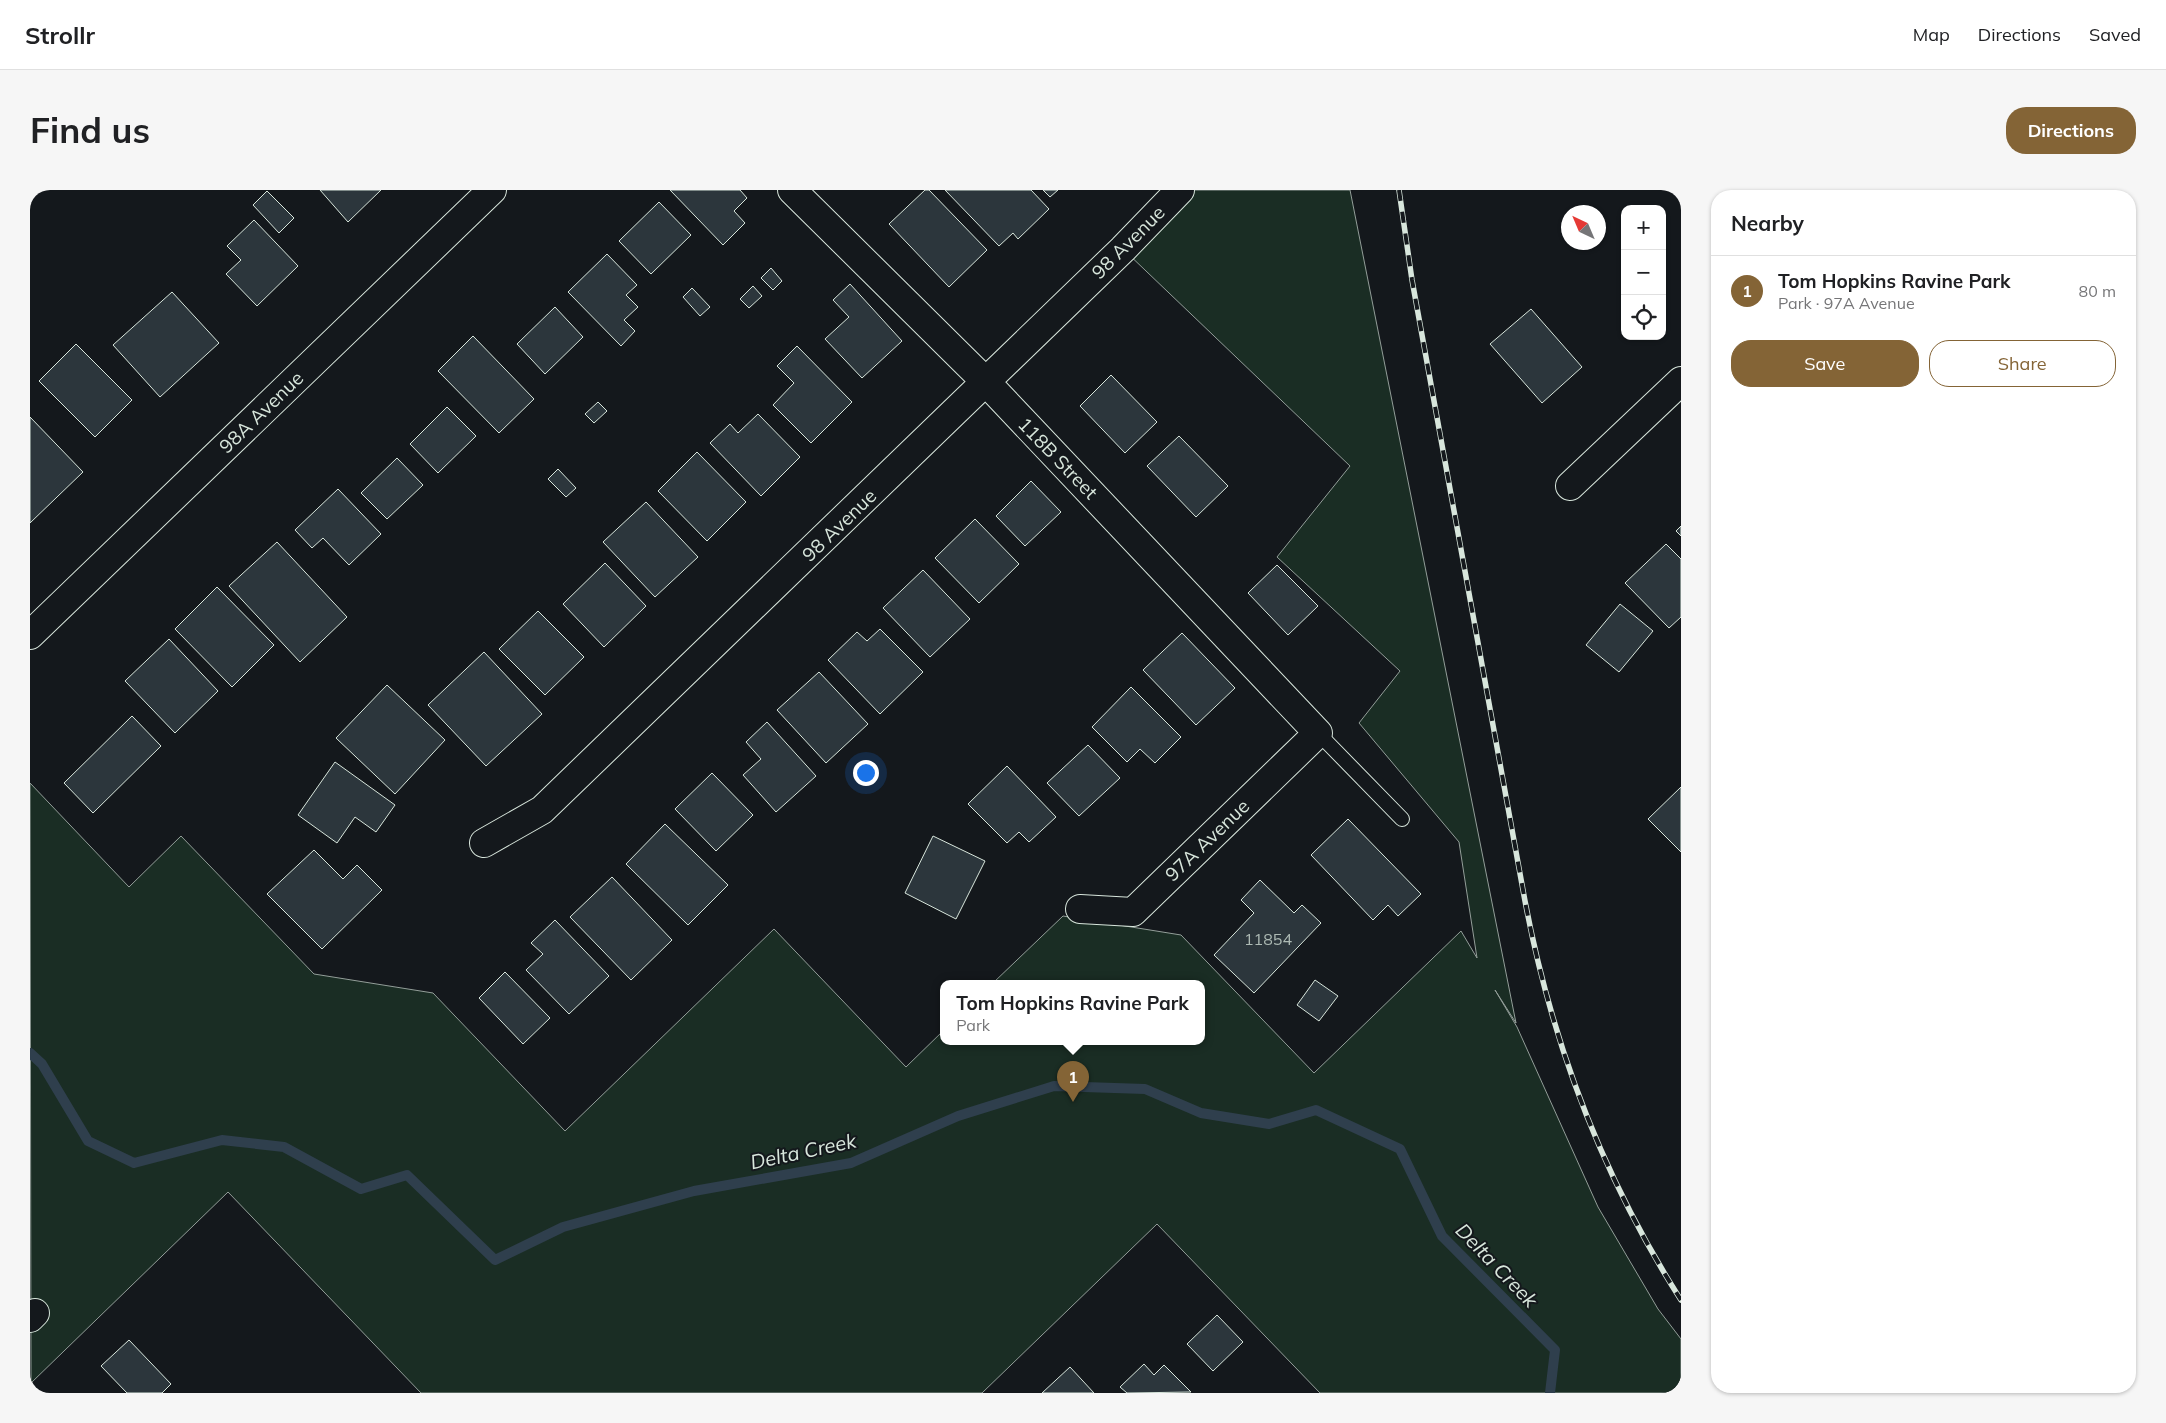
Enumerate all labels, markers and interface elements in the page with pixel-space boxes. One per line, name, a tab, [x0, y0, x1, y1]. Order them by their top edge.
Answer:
text: Strollr	[25, 20, 95, 50]
text: Map	[1913, 23, 1950, 46]
text: Directions	[1978, 23, 2061, 46]
text: Saved	[2089, 23, 2141, 46]
button: Directions	[2006, 107, 2136, 154]
text: Find us	[30, 108, 150, 152]
street label: 98 Avenue	[1086, 200, 1170, 284]
north arrow	[1561, 205, 1606, 250]
map controls	[1621, 205, 1666, 340]
button: +	[1621, 205, 1666, 250]
text: Nearby	[1731, 210, 1804, 236]
button: −	[1621, 250, 1666, 295]
text: Tom Hopkins Ravine Park	[1778, 269, 2010, 293]
text: 1	[1742, 281, 1752, 301]
text: 80 m	[2079, 281, 2116, 301]
text: Park · 97A Avenue	[1778, 293, 1915, 313]
button: locate	[1621, 295, 1666, 340]
button: Save	[1731, 340, 1919, 387]
button: Share	[1929, 340, 2116, 387]
street label: 98A Avenue	[214, 366, 308, 458]
street label: 118B Street	[1013, 412, 1103, 504]
street label: 98 Avenue	[797, 484, 881, 566]
your location	[853, 760, 879, 786]
street label: 97A Avenue	[1160, 794, 1254, 886]
house number: 11854	[1244, 929, 1292, 949]
popup	[940, 980, 1205, 1045]
text: Tom Hopkins Ravine Park	[956, 991, 1189, 1015]
text: Park	[956, 1015, 990, 1035]
pin: 1	[1057, 1061, 1089, 1102]
water label: Delta Creek	[748, 1127, 859, 1174]
water label: Delta Creek	[1451, 1218, 1544, 1313]

